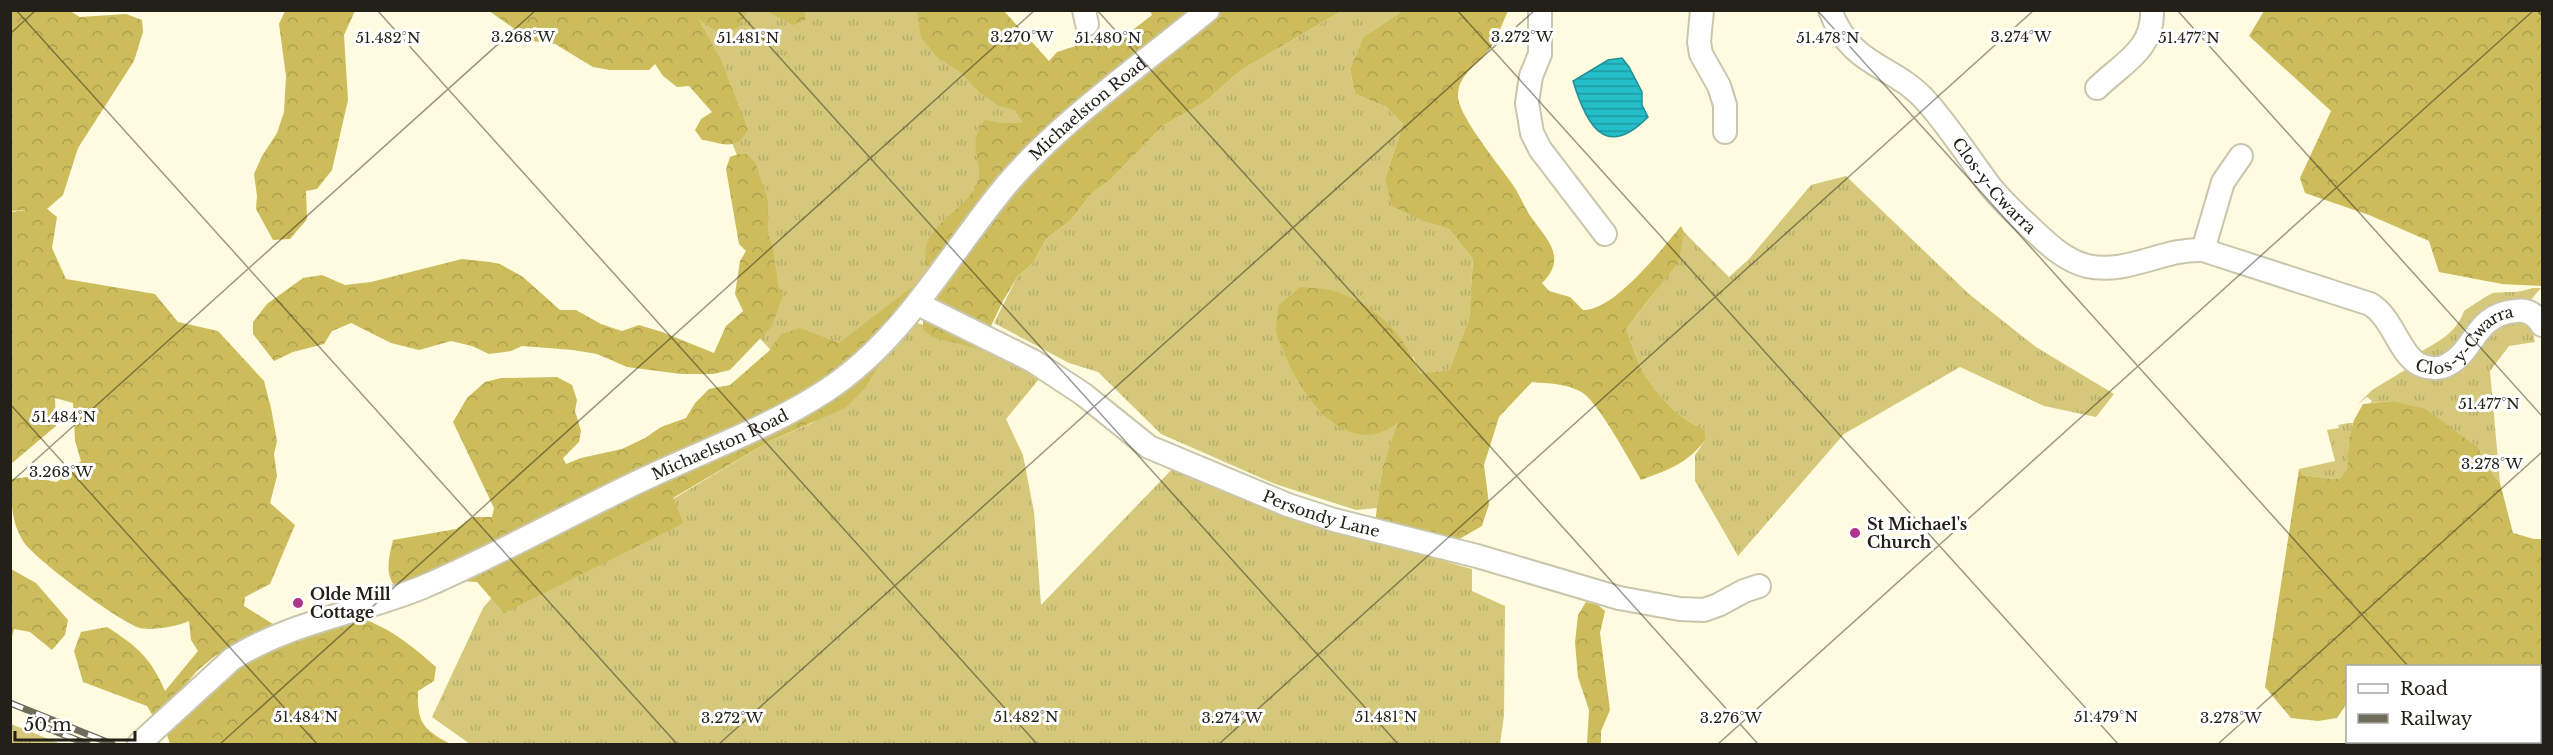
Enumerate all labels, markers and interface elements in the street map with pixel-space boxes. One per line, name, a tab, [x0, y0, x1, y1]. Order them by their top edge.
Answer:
text: 3.268°W	[491, 27, 555, 46]
text: 3.270°W	[990, 27, 1054, 46]
text: 3.272°W	[1491, 27, 1553, 46]
text: 3.274°W	[1990, 27, 2052, 46]
text: 51.482°N	[355, 28, 421, 47]
text: 51.481°N	[717, 28, 779, 47]
text: 51.480°N	[1075, 28, 1141, 47]
text: 51.478°N	[1796, 28, 1860, 47]
text: 51.477°N	[2158, 28, 2220, 47]
street label: Michaelston Road	[1025, 53, 1151, 164]
street label: Clos-y-Cwarra	[1948, 134, 2040, 238]
street label: Clos-y-Cwarra	[2413, 301, 2515, 378]
text: 51.477°N	[2458, 394, 2520, 413]
street label: Michaelston Road	[648, 405, 792, 484]
text: 51.484°N	[32, 407, 96, 426]
text: 3.278°W	[2461, 454, 2523, 473]
text: 3.268°W	[29, 462, 93, 481]
street label: Persondy Lane	[1260, 486, 1382, 541]
place label: St Michael's Church	[1867, 514, 1967, 552]
marker: St Michael's Church	[1848, 526, 1862, 540]
place label: Olde Mill Cottage	[310, 584, 391, 622]
marker: Olde Mill Cottage	[291, 596, 305, 610]
legend	[2346, 665, 2541, 743]
text: Road	[2400, 678, 2448, 700]
scale bar	[15, 704, 135, 742]
text: 51.484°N	[274, 707, 338, 726]
text: 51.482°N	[993, 707, 1059, 726]
text: 51.481°N	[1355, 707, 1417, 726]
text: 51.479°N	[2074, 707, 2138, 726]
text: 3.272°W	[701, 708, 763, 727]
text: 3.274°W	[1201, 708, 1263, 727]
text: 3.276°W	[1700, 708, 1763, 727]
text: 3.278°W	[2200, 708, 2262, 727]
text: Railway	[2400, 708, 2473, 730]
text: 50 m	[24, 714, 72, 736]

